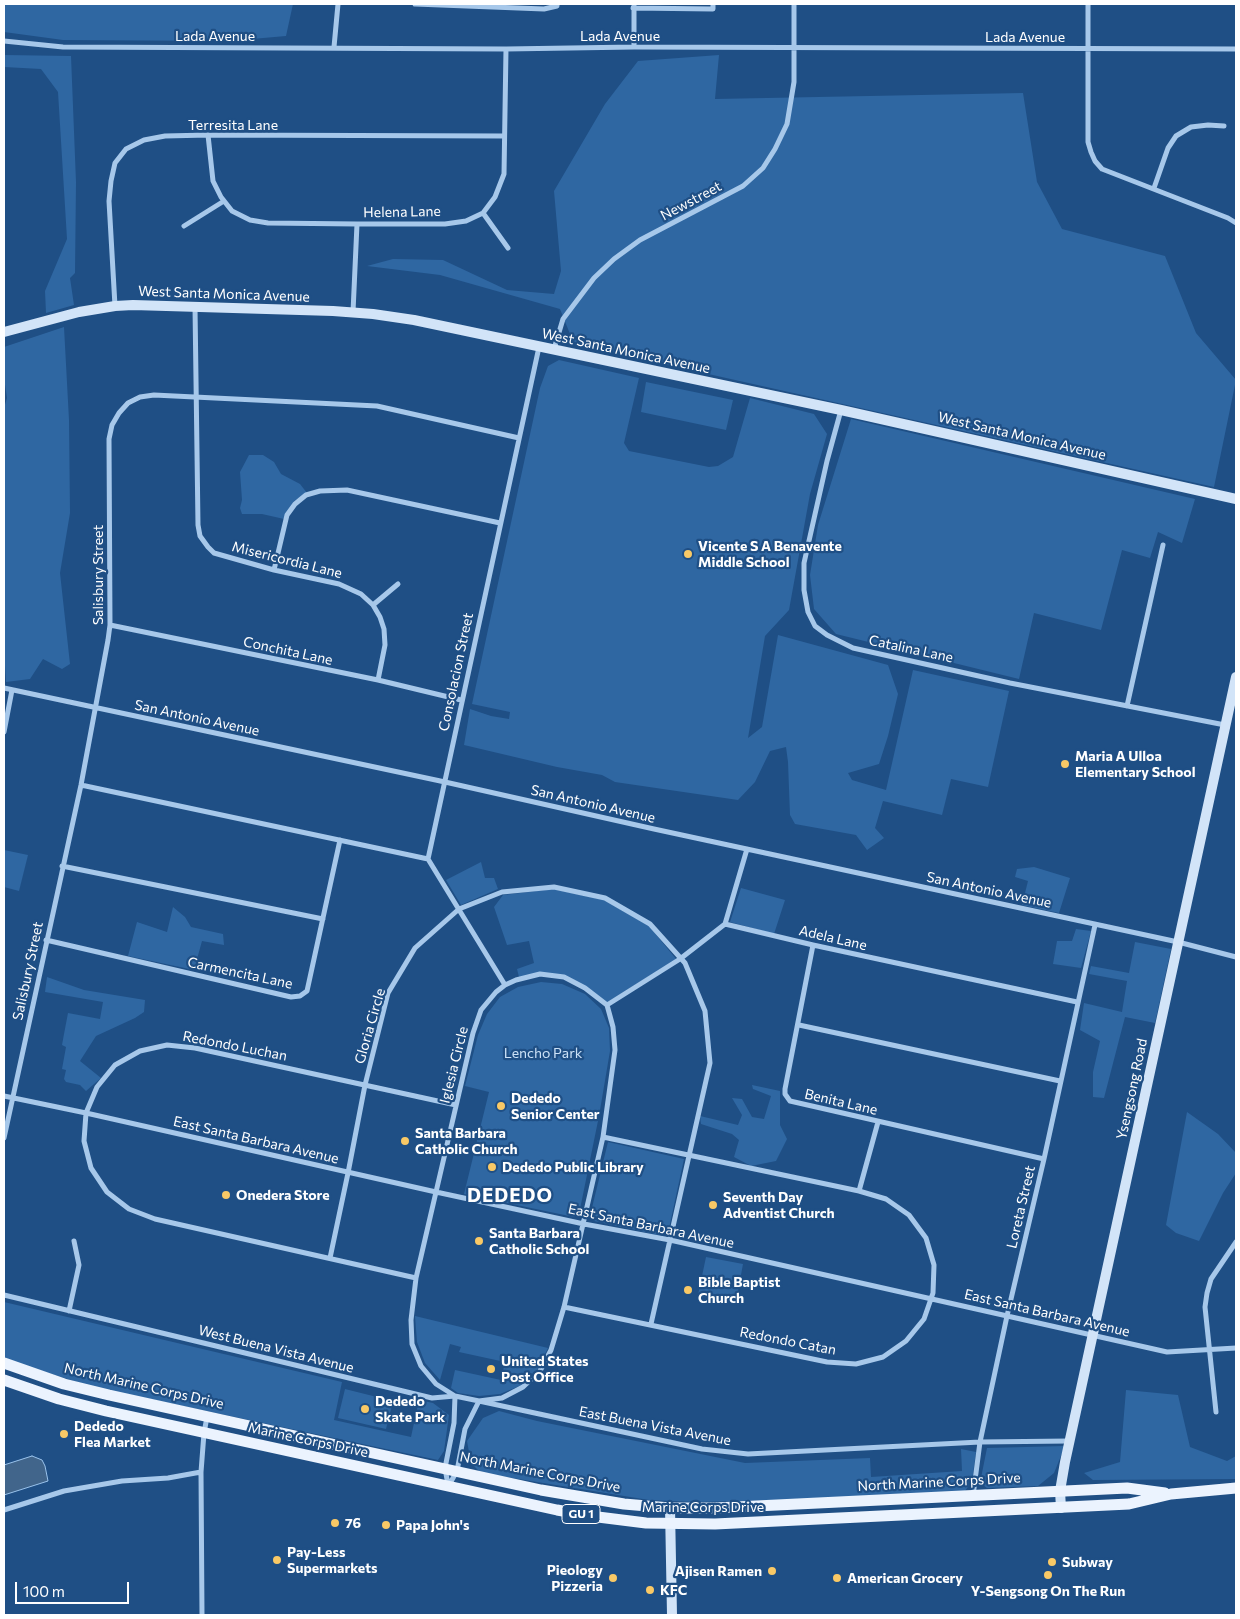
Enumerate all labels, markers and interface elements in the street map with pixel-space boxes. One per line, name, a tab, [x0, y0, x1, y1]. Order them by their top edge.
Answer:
street label: Lada Avenue	[175, 28, 255, 44]
street label: Lada Avenue	[580, 28, 660, 44]
street label: Lada Avenue	[985, 29, 1065, 45]
street label: Terresita Lane	[188, 117, 278, 133]
street label: Newstreet	[658, 178, 724, 224]
street label: Helena Lane	[363, 203, 441, 221]
street label: West Santa Monica Avenue	[138, 283, 310, 305]
street label: West Santa Monica Avenue	[540, 325, 712, 377]
street label: West Santa Monica Avenue	[936, 409, 1108, 463]
street label: Salisbury Street	[90, 525, 106, 625]
street label: Misericordia Lane	[230, 538, 344, 582]
place label: Vicente S A Benavente Middle School	[698, 538, 842, 570]
marker: Vicente S A Benavente Middle School	[682, 548, 694, 560]
street label: Consolacion Street	[435, 611, 477, 733]
street label: Catalina Lane	[867, 632, 955, 666]
street label: Conchita Lane	[242, 633, 334, 669]
street label: San Antonio Avenue	[133, 697, 261, 739]
place label: Maria A Ulloa Elementary School	[1075, 748, 1195, 780]
marker: Maria A Ulloa Elementary School	[1059, 758, 1071, 770]
street label: San Antonio Avenue	[529, 782, 657, 826]
street label: San Antonio Avenue	[925, 869, 1053, 911]
street label: Salisbury Street	[9, 920, 47, 1022]
street label: Adela Lane	[797, 922, 869, 954]
street label: Carmencita Lane	[186, 954, 294, 992]
street label: Gloria Circle	[351, 986, 389, 1066]
street label: Iglesia Circle	[436, 1025, 472, 1105]
street label: Redondo Luchan	[181, 1028, 289, 1064]
street label: Ysengsong Road	[1113, 1037, 1151, 1141]
park label: Lencho Park	[504, 1045, 582, 1061]
street label: Benita Lane	[803, 1085, 879, 1119]
place label: Dededo Senior Center	[511, 1090, 600, 1122]
marker: Dededo Senior Center	[495, 1100, 507, 1112]
street label: East Santa Barbara Avenue	[172, 1113, 340, 1167]
place label: Santa Barbara Catholic Church	[415, 1125, 518, 1158]
marker: Santa Barbara Catholic Church	[399, 1135, 411, 1147]
place label: Dededo Public Library	[502, 1159, 644, 1175]
marker: Dededo Public Library	[486, 1161, 498, 1173]
street label: Loreta Street	[1003, 1164, 1039, 1250]
district label: DEDEDO	[466, 1185, 554, 1207]
place label: Onedera Store	[236, 1187, 330, 1203]
marker: Onedera Store	[220, 1189, 232, 1201]
place label: Seventh Day Adventist Church	[723, 1189, 835, 1222]
marker: Seventh Day Adventist Church	[707, 1199, 719, 1211]
street label: East Santa Barbara Avenue	[566, 1200, 736, 1252]
place label: Santa Barbara Catholic School	[489, 1225, 589, 1258]
marker: Santa Barbara Catholic School	[473, 1235, 485, 1247]
place label: Bible Baptist Church	[698, 1274, 780, 1306]
marker: Bible Baptist Church	[682, 1284, 694, 1296]
street label: East Santa Barbara Avenue	[963, 1286, 1131, 1340]
street label: West Buena Vista Avenue	[197, 1322, 355, 1376]
street label: Redondo Catan	[738, 1323, 838, 1359]
place label: United States Post Office	[501, 1353, 589, 1385]
street label: North Marine Corps Drive	[63, 1359, 225, 1413]
marker: United States Post Office	[485, 1363, 497, 1375]
place label: Dededo Skate Park	[375, 1393, 445, 1425]
marker: Dededo Skate Park	[359, 1403, 371, 1415]
street label: East Buena Vista Avenue	[578, 1403, 732, 1449]
place label: Dededo Flea Market	[74, 1418, 151, 1450]
street label: Marine Corps Drive	[246, 1419, 370, 1461]
marker: Dededo Flea Market	[58, 1428, 70, 1440]
street label: North Marine Corps Drive	[458, 1448, 622, 1496]
street label: North Marine Corps Drive	[857, 1469, 1021, 1495]
street label: Marine Corps Drive	[642, 1499, 764, 1515]
road number: GU 1	[562, 1505, 600, 1524]
place label: 76	[345, 1515, 361, 1531]
marker: 76	[329, 1517, 341, 1529]
place label: Papa John's	[396, 1517, 470, 1533]
marker: Papa John's	[380, 1519, 392, 1531]
place label: Pay-Less Supermarkets	[287, 1544, 378, 1576]
marker: Pay-Less Supermarkets	[271, 1554, 283, 1566]
place label: Subway	[1062, 1554, 1113, 1570]
marker: Subway	[1046, 1556, 1058, 1568]
place label: Pieology Pizzeria	[547, 1562, 603, 1594]
place label: Ajisen Ramen	[675, 1563, 762, 1579]
marker: Ajisen Ramen	[766, 1565, 778, 1577]
marker: Y-Sengsong On The Run	[1042, 1569, 1054, 1581]
place label: American Grocery	[847, 1570, 963, 1586]
scale bar	[18, 1572, 131, 1604]
marker: Pieology Pizzeria	[607, 1572, 619, 1584]
marker: American Grocery	[831, 1572, 843, 1584]
text: 100 m	[23, 1582, 65, 1600]
place label: KFC	[660, 1582, 687, 1598]
place label: Y-Sengsong On The Run	[971, 1583, 1125, 1599]
marker: KFC	[644, 1584, 656, 1596]

